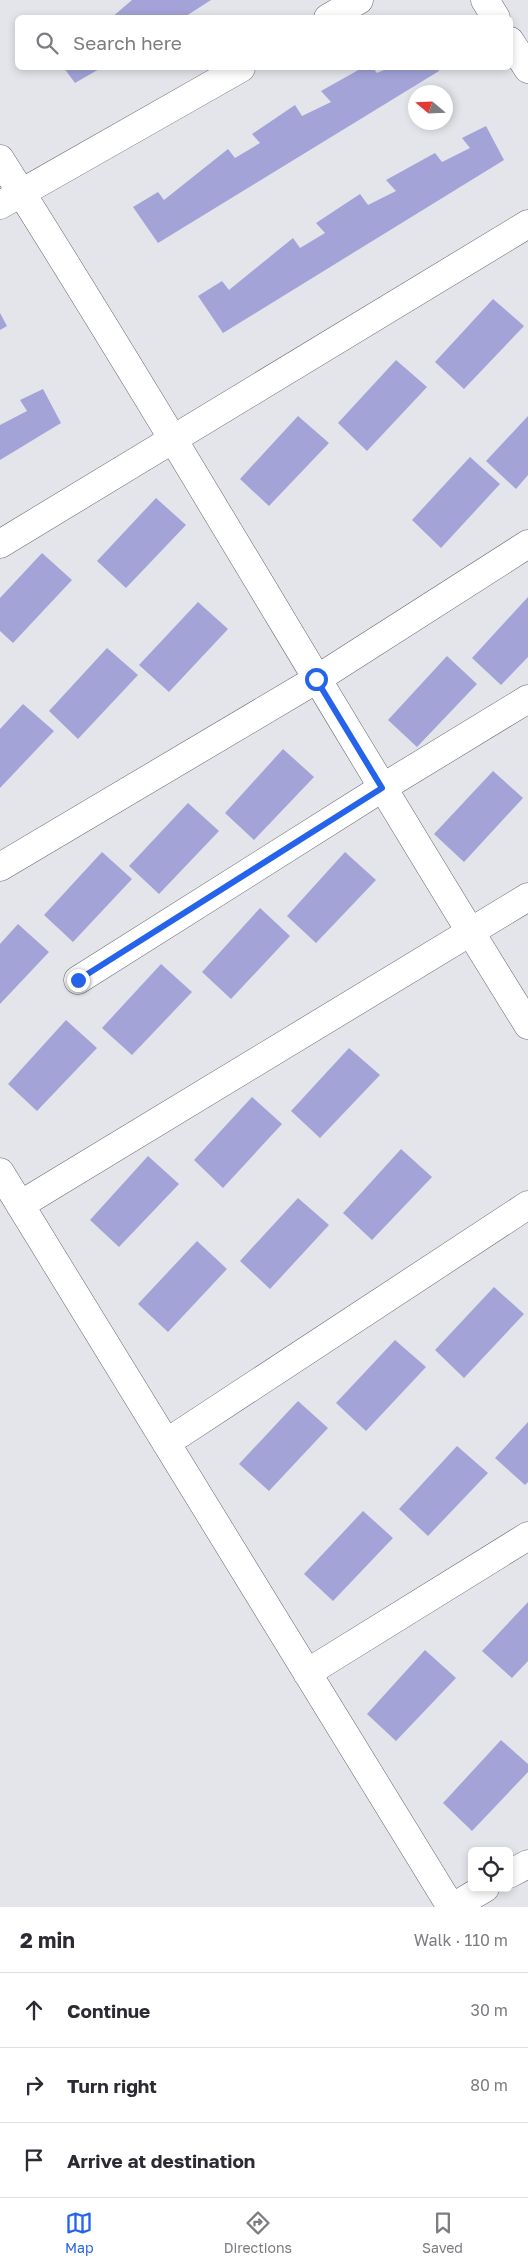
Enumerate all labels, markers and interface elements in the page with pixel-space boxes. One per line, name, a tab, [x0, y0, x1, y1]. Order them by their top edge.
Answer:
search box	[15, 15, 513, 70]
icon: search	[33, 29, 61, 57]
text: Search here	[73, 31, 182, 54]
north arrow	[408, 85, 453, 130]
route start	[305, 668, 328, 691]
route end	[67, 969, 90, 992]
map controls	[468, 1847, 513, 1892]
button: locate	[468, 1847, 513, 1892]
text: 2 min	[20, 1927, 75, 1953]
text: Walk · 110 m	[414, 1930, 508, 1950]
icon: ahead	[20, 1996, 48, 2024]
text: Continue	[67, 1999, 150, 2022]
text: 30 m	[471, 2000, 508, 2020]
icon: right	[20, 2071, 48, 2099]
text: Turn right	[67, 2074, 157, 2097]
text: 80 m	[470, 2075, 508, 2095]
icon: arrive	[20, 2146, 48, 2174]
text: Arrive at destination	[67, 2149, 255, 2172]
tab: Map	[65, 2209, 94, 2256]
tab: Directions	[224, 2209, 292, 2256]
tab: Saved	[422, 2209, 463, 2256]

